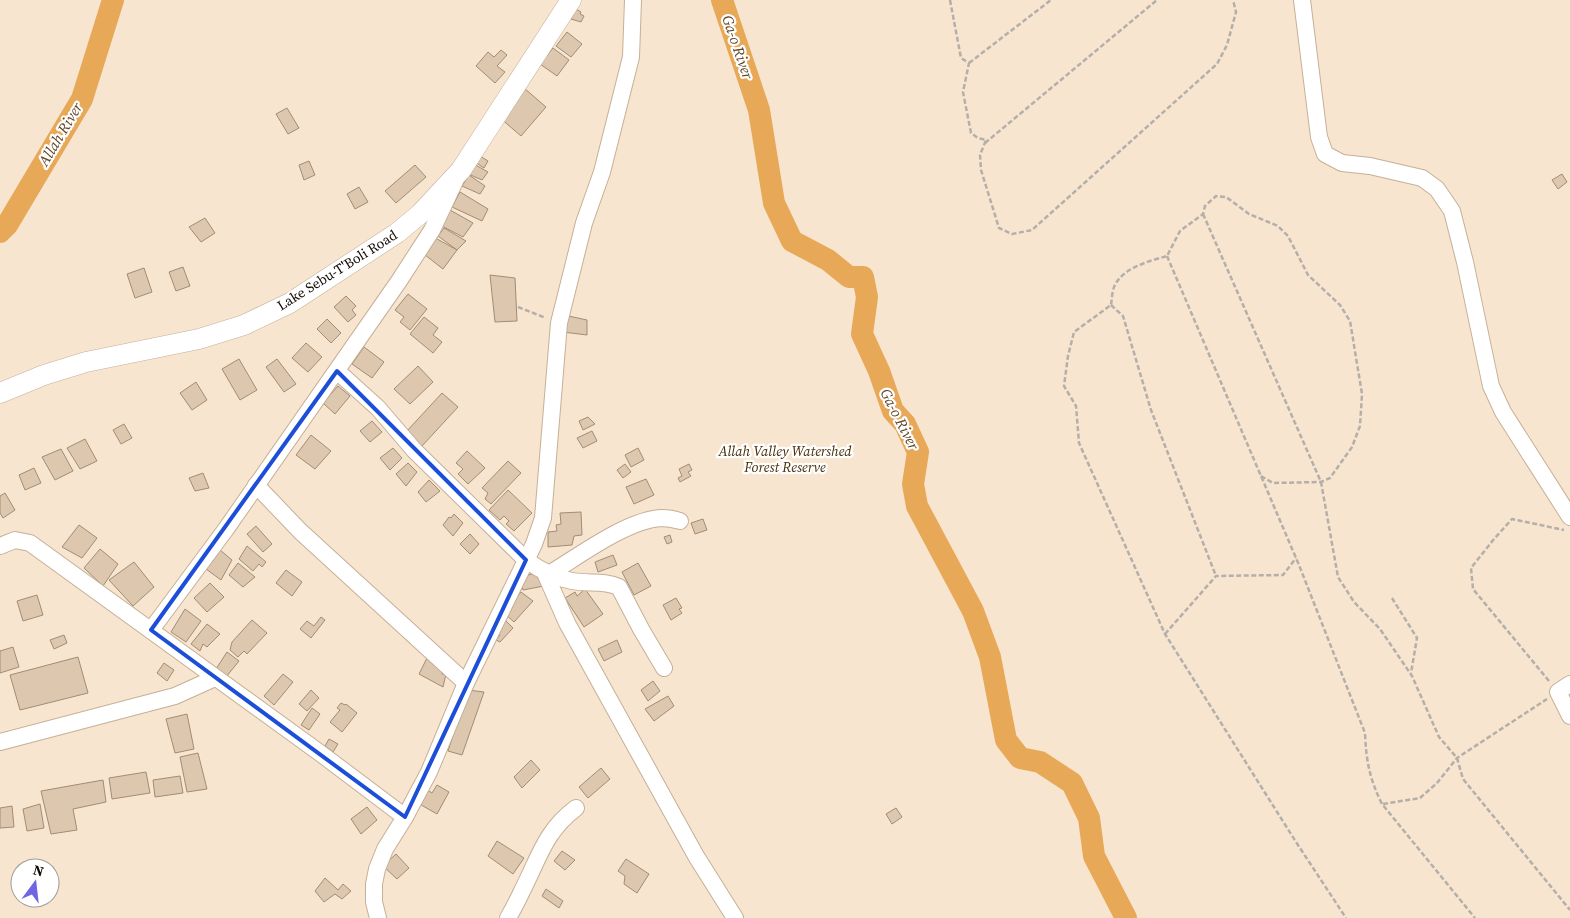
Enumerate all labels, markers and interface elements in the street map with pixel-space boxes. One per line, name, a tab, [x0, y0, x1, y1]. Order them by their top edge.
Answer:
water label: Ga-o River	[717, 12, 759, 83]
water label: Allah River	[32, 97, 88, 171]
street label: Lake Sebu-T'Boli Road	[273, 225, 401, 315]
water label: Ga-o River	[876, 385, 925, 454]
park label: Allah Valley Watershed Forest Reserve	[717, 441, 852, 477]
north arrow	[10, 858, 60, 908]
text: N	[31, 859, 46, 881]

